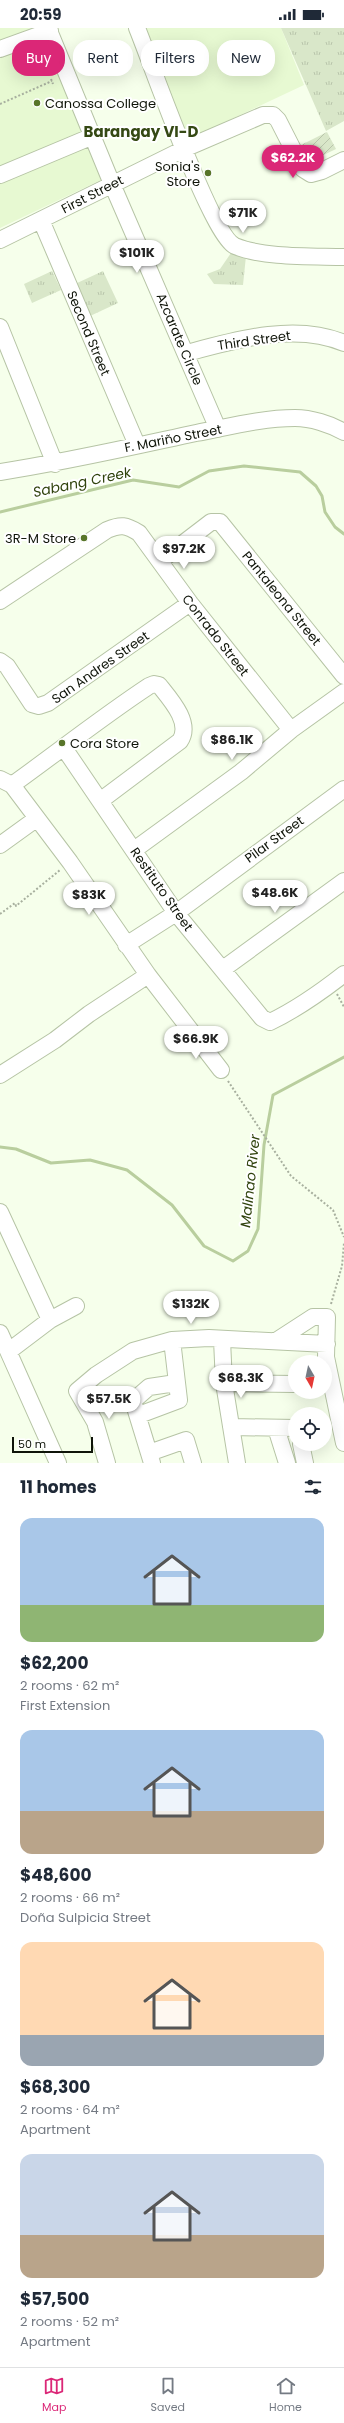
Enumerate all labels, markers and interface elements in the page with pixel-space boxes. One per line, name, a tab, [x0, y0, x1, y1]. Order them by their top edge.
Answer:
text: 20:59	[20, 4, 62, 25]
chip: Buy	[12, 40, 65, 76]
chip: Rent	[73, 40, 133, 76]
chip: Filters	[141, 40, 209, 76]
chip: New	[217, 40, 275, 76]
place label: Canossa College	[45, 94, 156, 113]
marker: Canossa College	[32, 98, 42, 108]
district label: Barangay VI-D	[84, 121, 198, 142]
pin: $62.2K	[260, 145, 326, 179]
text: $62.2K	[271, 148, 315, 167]
place label: Sonia's Store	[155, 157, 200, 191]
marker: Sonia's Store	[203, 168, 213, 178]
street label: First Street	[58, 171, 127, 218]
pin: $71K	[219, 200, 267, 234]
text: $71K	[228, 203, 258, 222]
pin: $101K	[109, 240, 165, 274]
text: $101K	[119, 243, 155, 262]
street label: Second Street	[62, 288, 115, 379]
street label: Azcarate Circle	[152, 290, 208, 388]
street label: Third Street	[216, 326, 292, 355]
street label: F. Mariño Street	[123, 420, 224, 457]
water label: Sabang Creek	[31, 462, 134, 502]
place label: 3R-M Store	[5, 529, 76, 548]
marker: 3R-M Store	[79, 533, 89, 543]
pin: $97.2K	[151, 536, 217, 570]
text: $97.2K	[162, 539, 206, 558]
street label: Pantaleona Street	[238, 547, 326, 650]
street label: Conrado Street	[178, 590, 254, 680]
street label: San Andres Street	[48, 626, 153, 708]
pin: $86.1K	[199, 727, 265, 761]
text: $86.1K	[211, 730, 253, 749]
place label: Cora Store	[70, 734, 139, 753]
marker: Cora Store	[57, 738, 67, 748]
street label: Pilar Street	[241, 811, 308, 867]
street label: Restituto Street	[126, 844, 198, 935]
pin: $48.6K	[242, 880, 308, 914]
pin: $83K	[65, 882, 113, 916]
text: $48.6K	[252, 883, 298, 902]
text: $83K	[72, 885, 106, 904]
pin: $66.9K	[163, 1026, 229, 1060]
text: $66.9K	[173, 1029, 219, 1048]
water label: Malinao River	[235, 1133, 265, 1229]
pin: $132K	[163, 1291, 219, 1325]
text: $132K	[172, 1294, 210, 1313]
north arrow	[288, 1355, 332, 1399]
map controls	[288, 1355, 332, 1451]
pin: $68.3K	[208, 1365, 274, 1399]
text: $68.3K	[218, 1368, 264, 1387]
pin: $57.5K	[76, 1386, 142, 1420]
text: $57.5K	[86, 1389, 132, 1408]
button: locate	[288, 1407, 332, 1451]
scale bar	[12, 1435, 93, 1454]
text: 50 m	[18, 1436, 46, 1452]
text: 11 homes	[20, 1475, 97, 1499]
icon: filters	[302, 1476, 324, 1498]
icon: home	[136, 1544, 208, 1616]
text: $62,200	[20, 1651, 88, 1675]
text: 2 rooms · 62 m²	[20, 1676, 119, 1695]
text: First Extension	[20, 1696, 110, 1715]
icon: home	[136, 1756, 208, 1828]
text: $48,600	[20, 1863, 92, 1887]
text: 2 rooms · 66 m²	[20, 1888, 120, 1907]
text: Doña Sulpicia Street	[20, 1908, 151, 1927]
icon: home	[136, 1968, 208, 2040]
text: $68,300	[20, 2075, 90, 2099]
text: 2 rooms · 64 m²	[20, 2100, 120, 2119]
text: Apartment	[20, 2120, 90, 2139]
icon: home	[136, 2180, 208, 2252]
text: $57,500	[20, 2287, 89, 2311]
text: 2 rooms · 52 m²	[20, 2312, 119, 2331]
text: Apartment	[20, 2332, 90, 2351]
tab: Map	[42, 2375, 66, 2416]
tab: Saved	[151, 2375, 185, 2416]
tab: Home	[269, 2375, 302, 2416]

